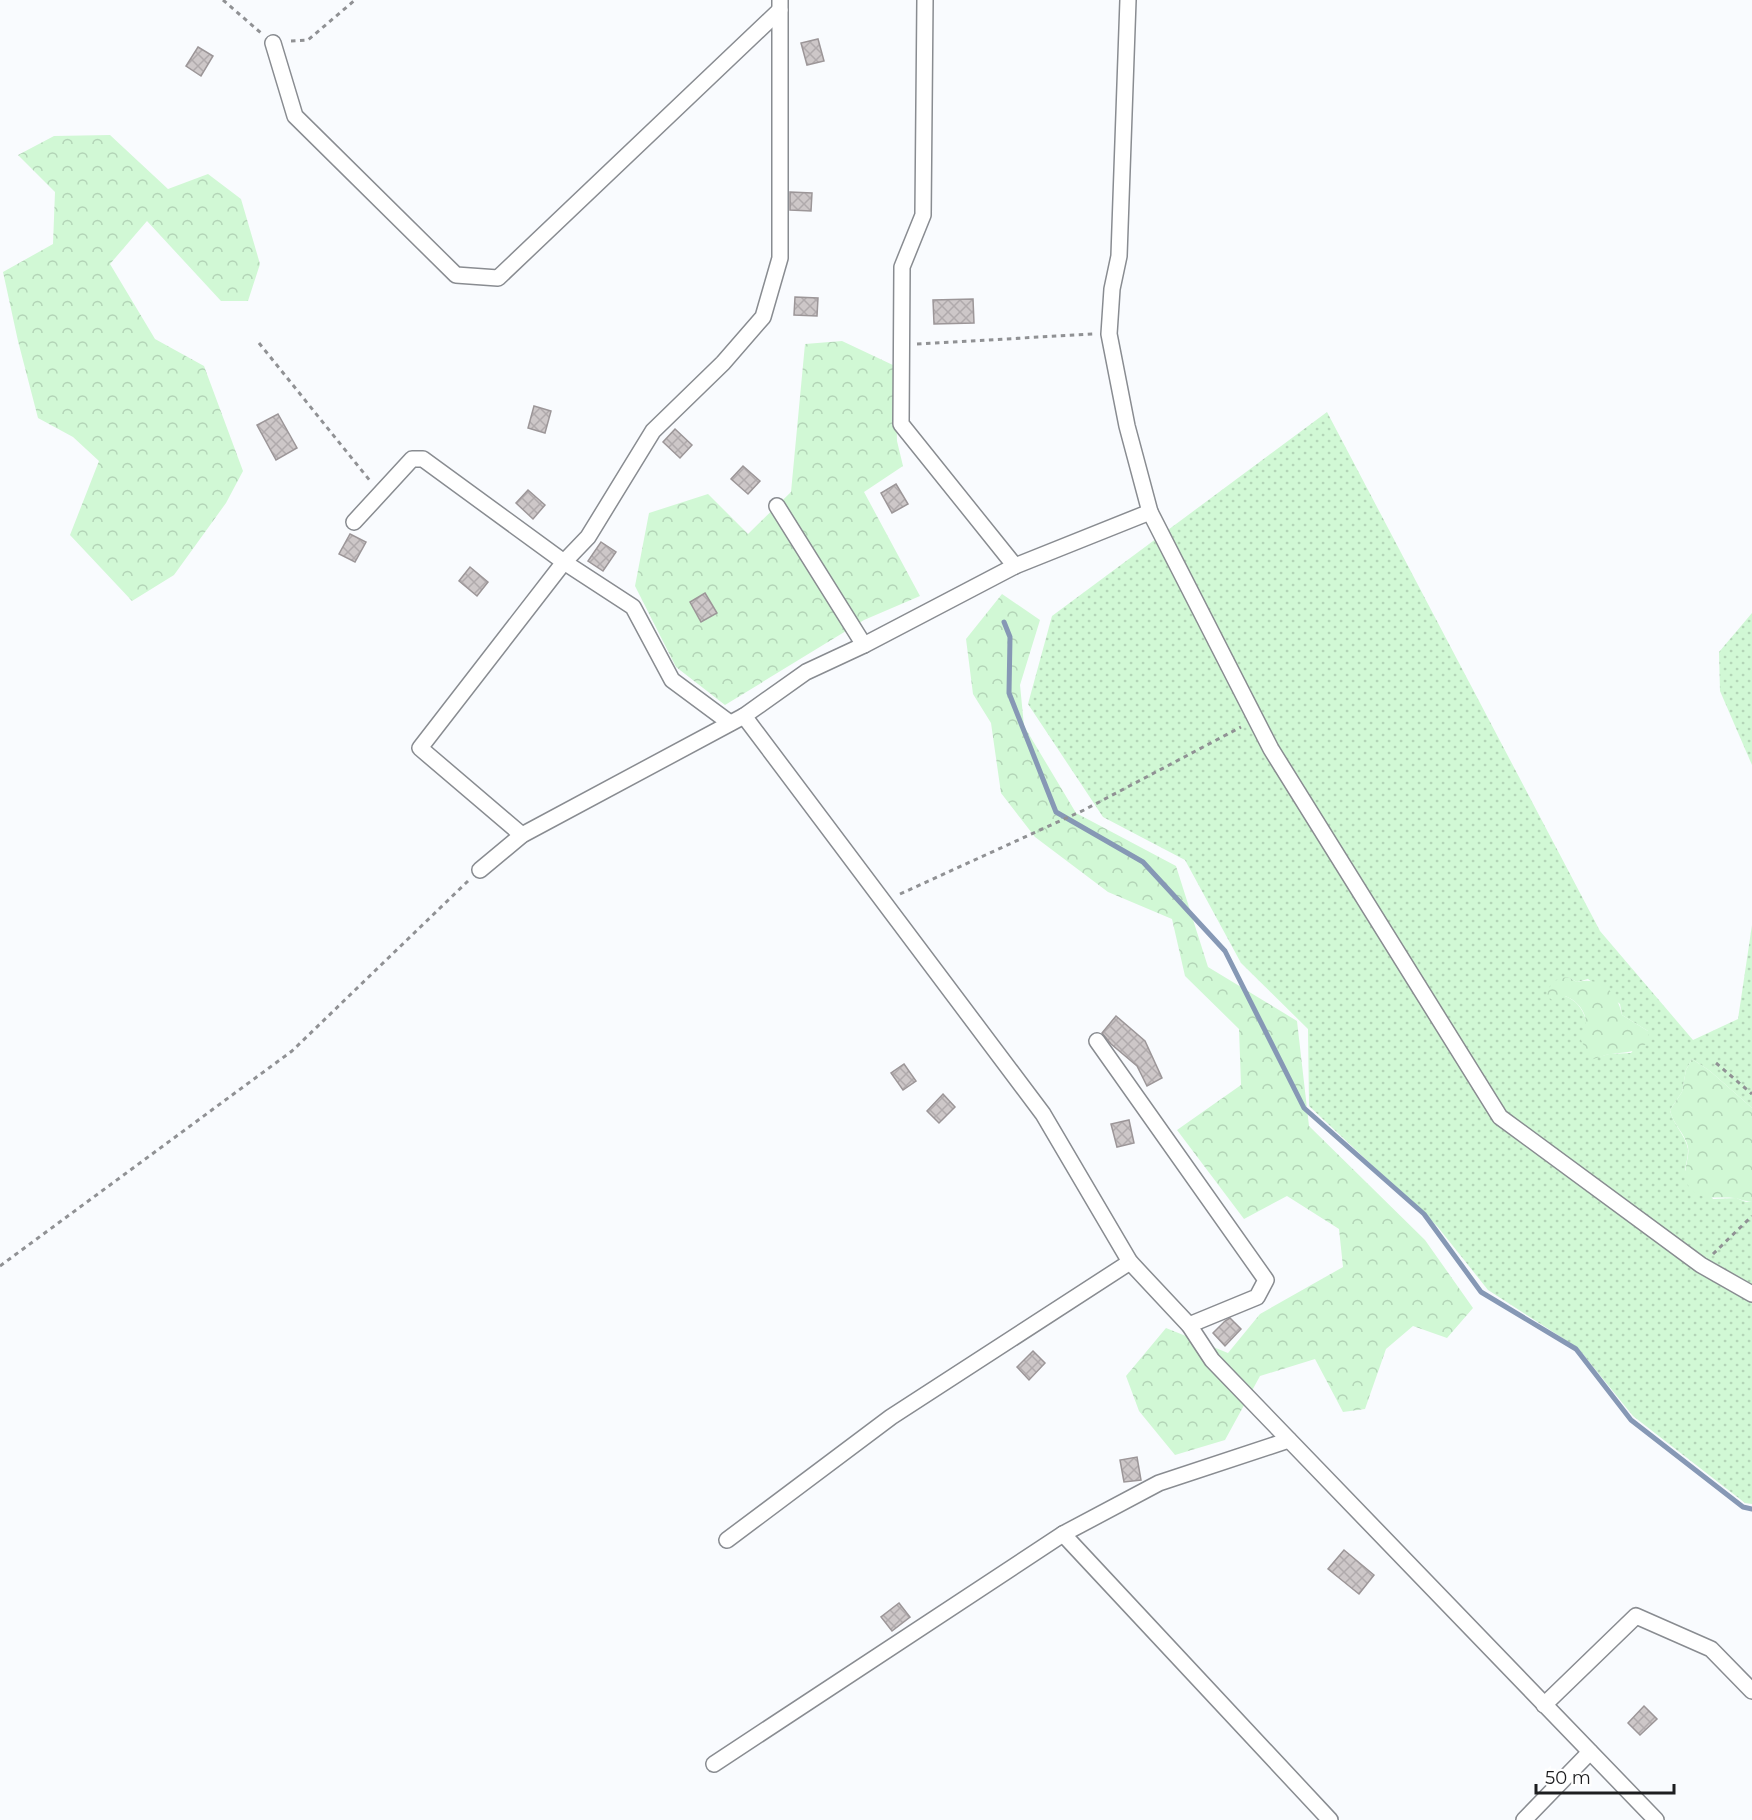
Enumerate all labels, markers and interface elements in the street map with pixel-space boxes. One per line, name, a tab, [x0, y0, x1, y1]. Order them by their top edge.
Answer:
scale bar	[1536, 1757, 1674, 1795]
text: 50 m	[1545, 1767, 1591, 1789]

